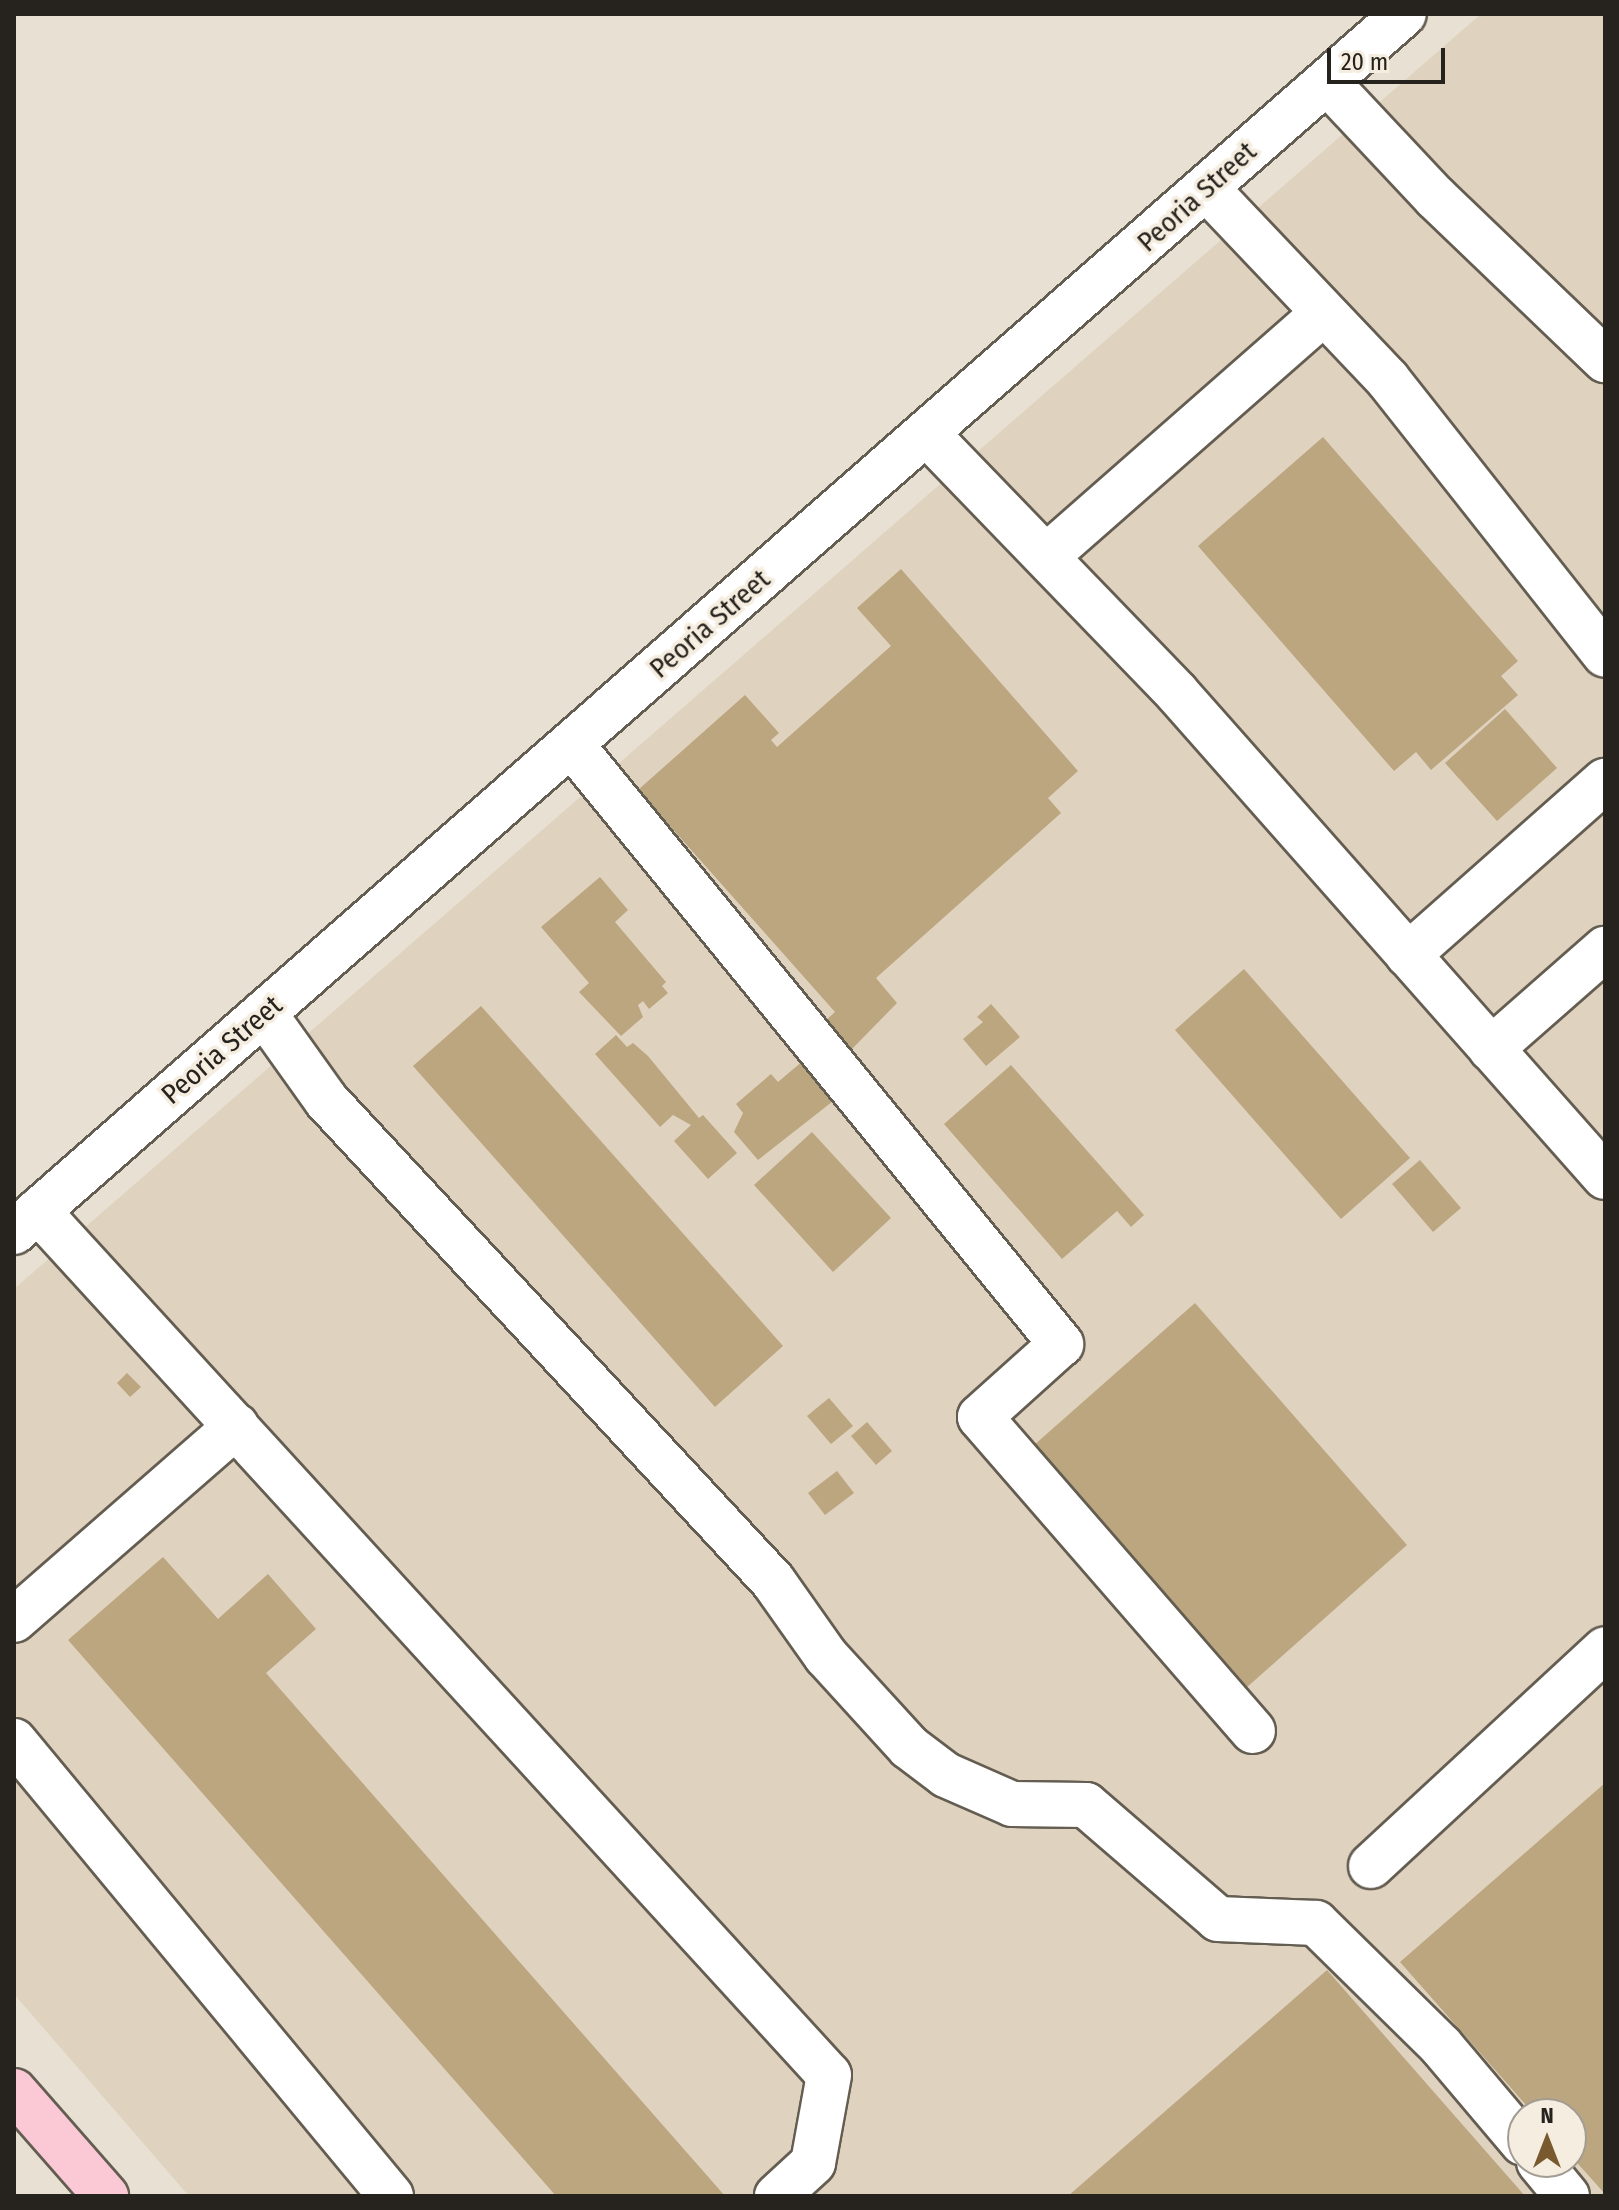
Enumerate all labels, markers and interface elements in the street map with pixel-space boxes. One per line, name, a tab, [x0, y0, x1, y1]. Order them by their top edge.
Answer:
scale bar	[1331, 32, 1449, 82]
text: 20 m	[1341, 48, 1388, 76]
street label: Peoria Street	[1131, 135, 1263, 259]
street label: Peoria Street	[643, 563, 777, 685]
street label: Peoria Street	[155, 989, 289, 1111]
north arrow	[1507, 2098, 1587, 2178]
text: N	[1540, 2102, 1554, 2129]

